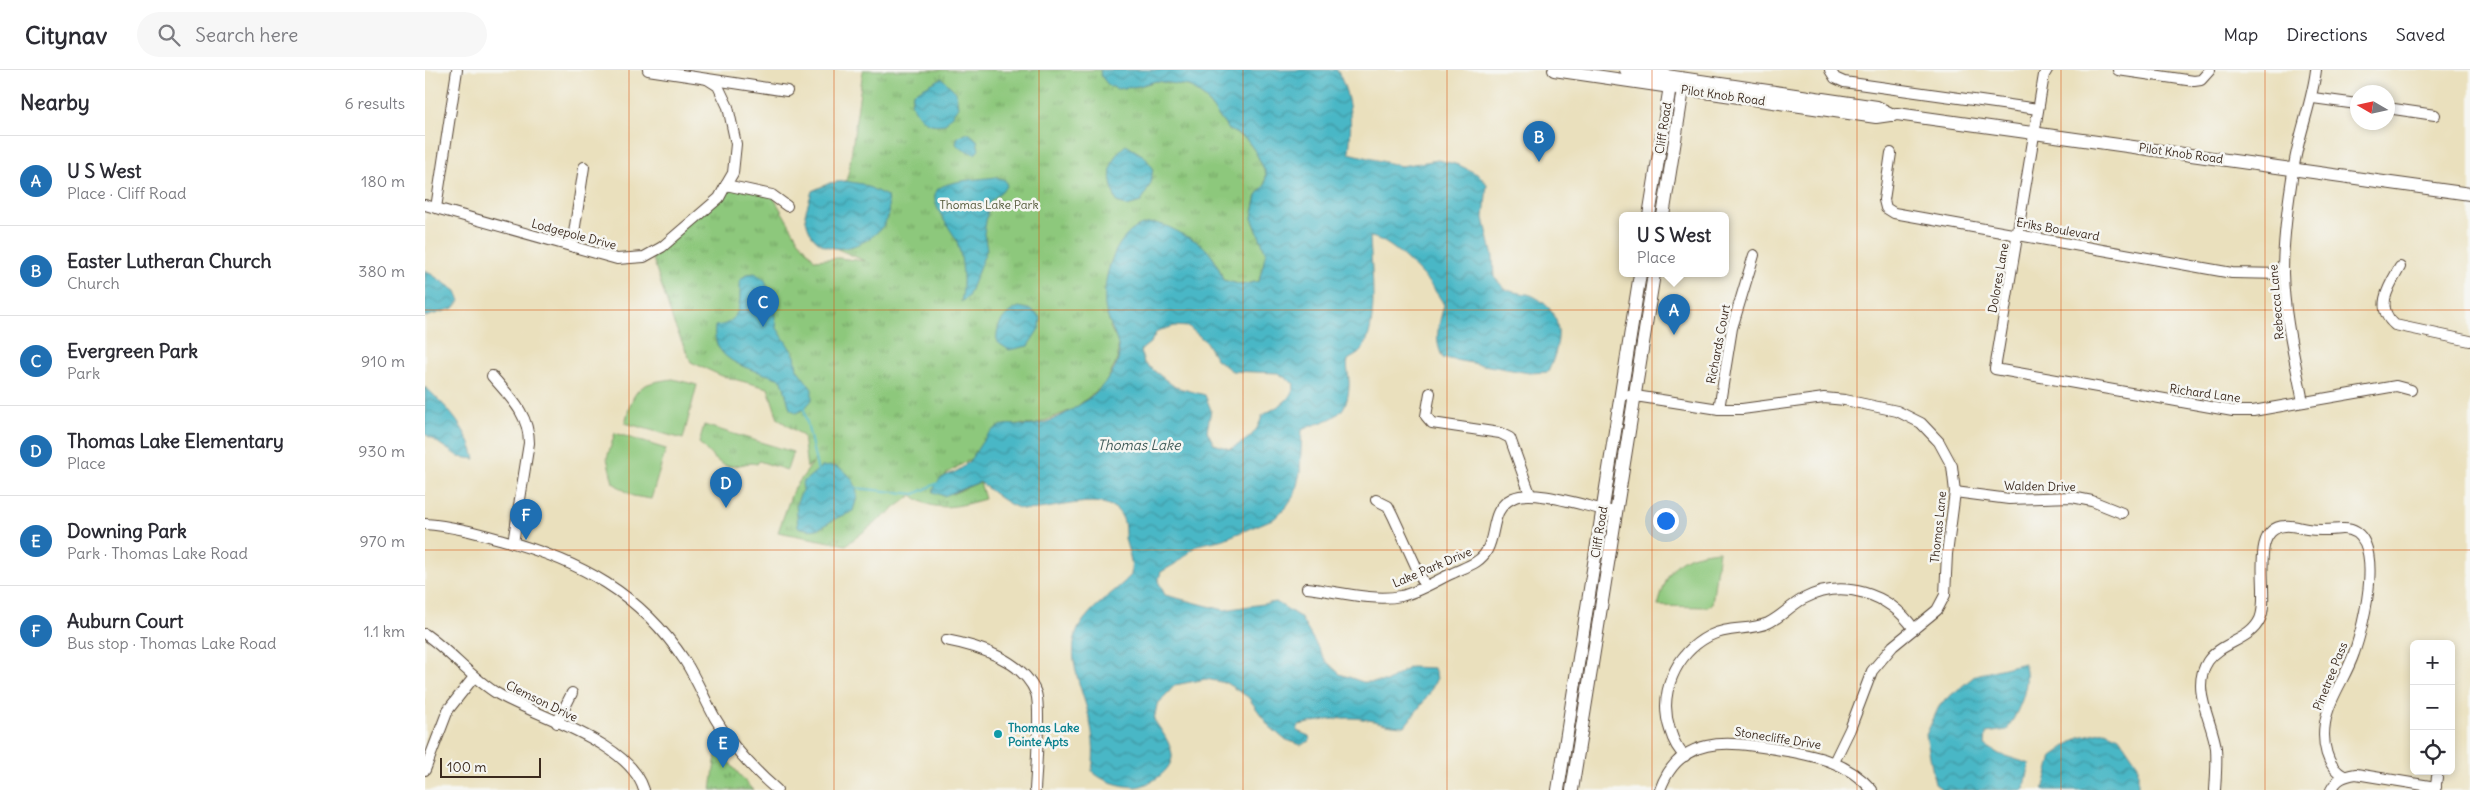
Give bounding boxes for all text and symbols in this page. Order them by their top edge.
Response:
search box [137,12,487,57]
text: Citynav [25,20,107,50]
icon: search [155,21,183,49]
text: Search here [195,23,298,47]
text: Map [2223,23,2258,46]
text: Directions [2286,23,2368,46]
text: Saved [2396,23,2445,46]
street label: Pilot Knob Road [1680,82,1766,108]
north arrow [2350,85,2395,130]
text: Nearby [20,89,90,116]
text: 6 results [344,93,405,113]
street label: Cliff Road [1652,101,1674,155]
pin: B [1523,121,1555,162]
street label: Pilot Knob Road [2138,140,2224,166]
text: U S West [67,159,141,183]
text: A [31,171,41,191]
text: 180 m [361,171,405,191]
text: Place · Cliff Road [67,183,186,203]
park label: Thomas Lake Park [939,197,1039,212]
popup [1619,212,1729,277]
street label: Eriks Boulevard [2015,214,2101,244]
street label: Lodgepole Drive [530,215,618,253]
text: U S West [1637,223,1711,247]
street label: Dolores Lane [1984,242,2012,314]
text: Place [1637,247,1676,267]
text: Easter Lutheran Church [67,249,272,273]
text: B [31,261,41,281]
text: 380 m [358,261,405,281]
street label: Rebecca Lane [2265,264,2287,340]
text: Church [67,273,120,293]
pin: C [747,286,779,327]
pin: A [1658,294,1690,335]
street label: Richards Court [1703,303,1733,385]
text: Evergreen Park [67,339,198,363]
text: C [31,351,41,371]
text: 910 m [361,351,405,371]
text: Park [67,363,100,383]
street label: Richard Lane [2169,381,2241,405]
text: Thomas Lake Elementary [67,429,284,453]
water label: Thomas Lake [1097,436,1182,454]
text: D [30,441,42,461]
text: 930 m [358,441,405,461]
text: Place [67,453,106,473]
pin: D [710,467,742,508]
street label: Walden Drive [2004,478,2076,494]
street label: Thomas Lane [1927,490,1949,564]
pin: F [510,499,542,540]
street label: Cliff Road [1588,505,1610,559]
your location [1653,508,1679,534]
text: Downing Park [67,519,187,543]
text: E [31,531,41,551]
text: 970 m [360,531,405,551]
text: Park · Thomas Lake Road [67,543,248,563]
street label: Lake Park Drive [1390,544,1474,590]
text: Auburn Court [67,609,183,633]
text: F [31,621,41,641]
text: 1.1 km [364,621,405,641]
text: Bus stop · Thomas Lake Road [67,633,276,653]
street label: Pinetree Pass [2309,640,2351,712]
map controls [2410,640,2455,775]
button: + [2410,640,2455,685]
street label: Clemson Drive [504,677,580,725]
button: − [2410,685,2455,730]
place label: Thomas Lake Pointe Apts [1008,720,1080,750]
street label: Stonecliffe Drive [1734,724,1822,752]
pin: E [707,727,739,768]
marker: Thomas Lake Pointe Apts [992,728,1004,740]
button: locate [2410,730,2455,775]
scale bar [440,755,541,778]
text: 100 m [447,758,487,776]

